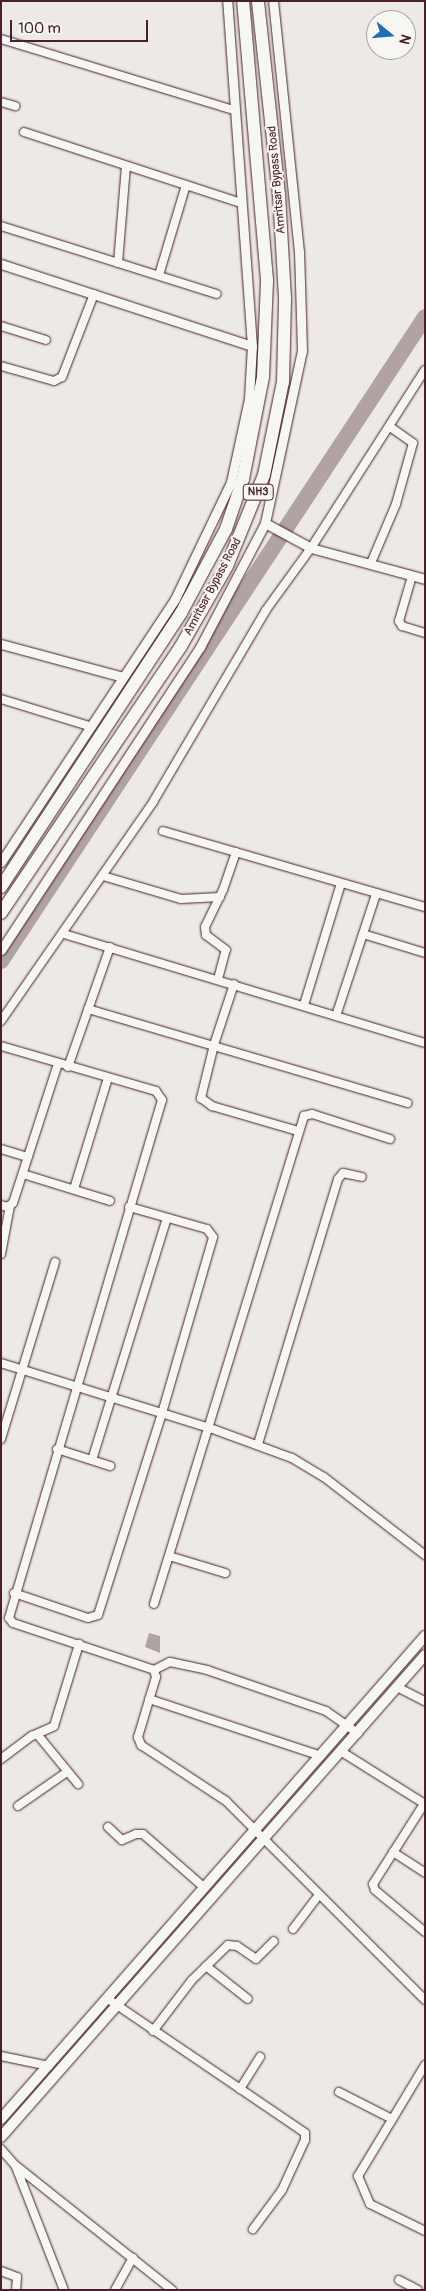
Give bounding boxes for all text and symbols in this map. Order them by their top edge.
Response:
scale bar [12,10,150,42]
north arrow [366,10,416,60]
text: 100 m [18,19,61,38]
text: N [395,32,414,46]
street label: Amritsar Bypass Road [265,125,289,235]
road number: NH3 [242,484,274,501]
street label: Amritsar Bypass Road [181,536,245,638]

